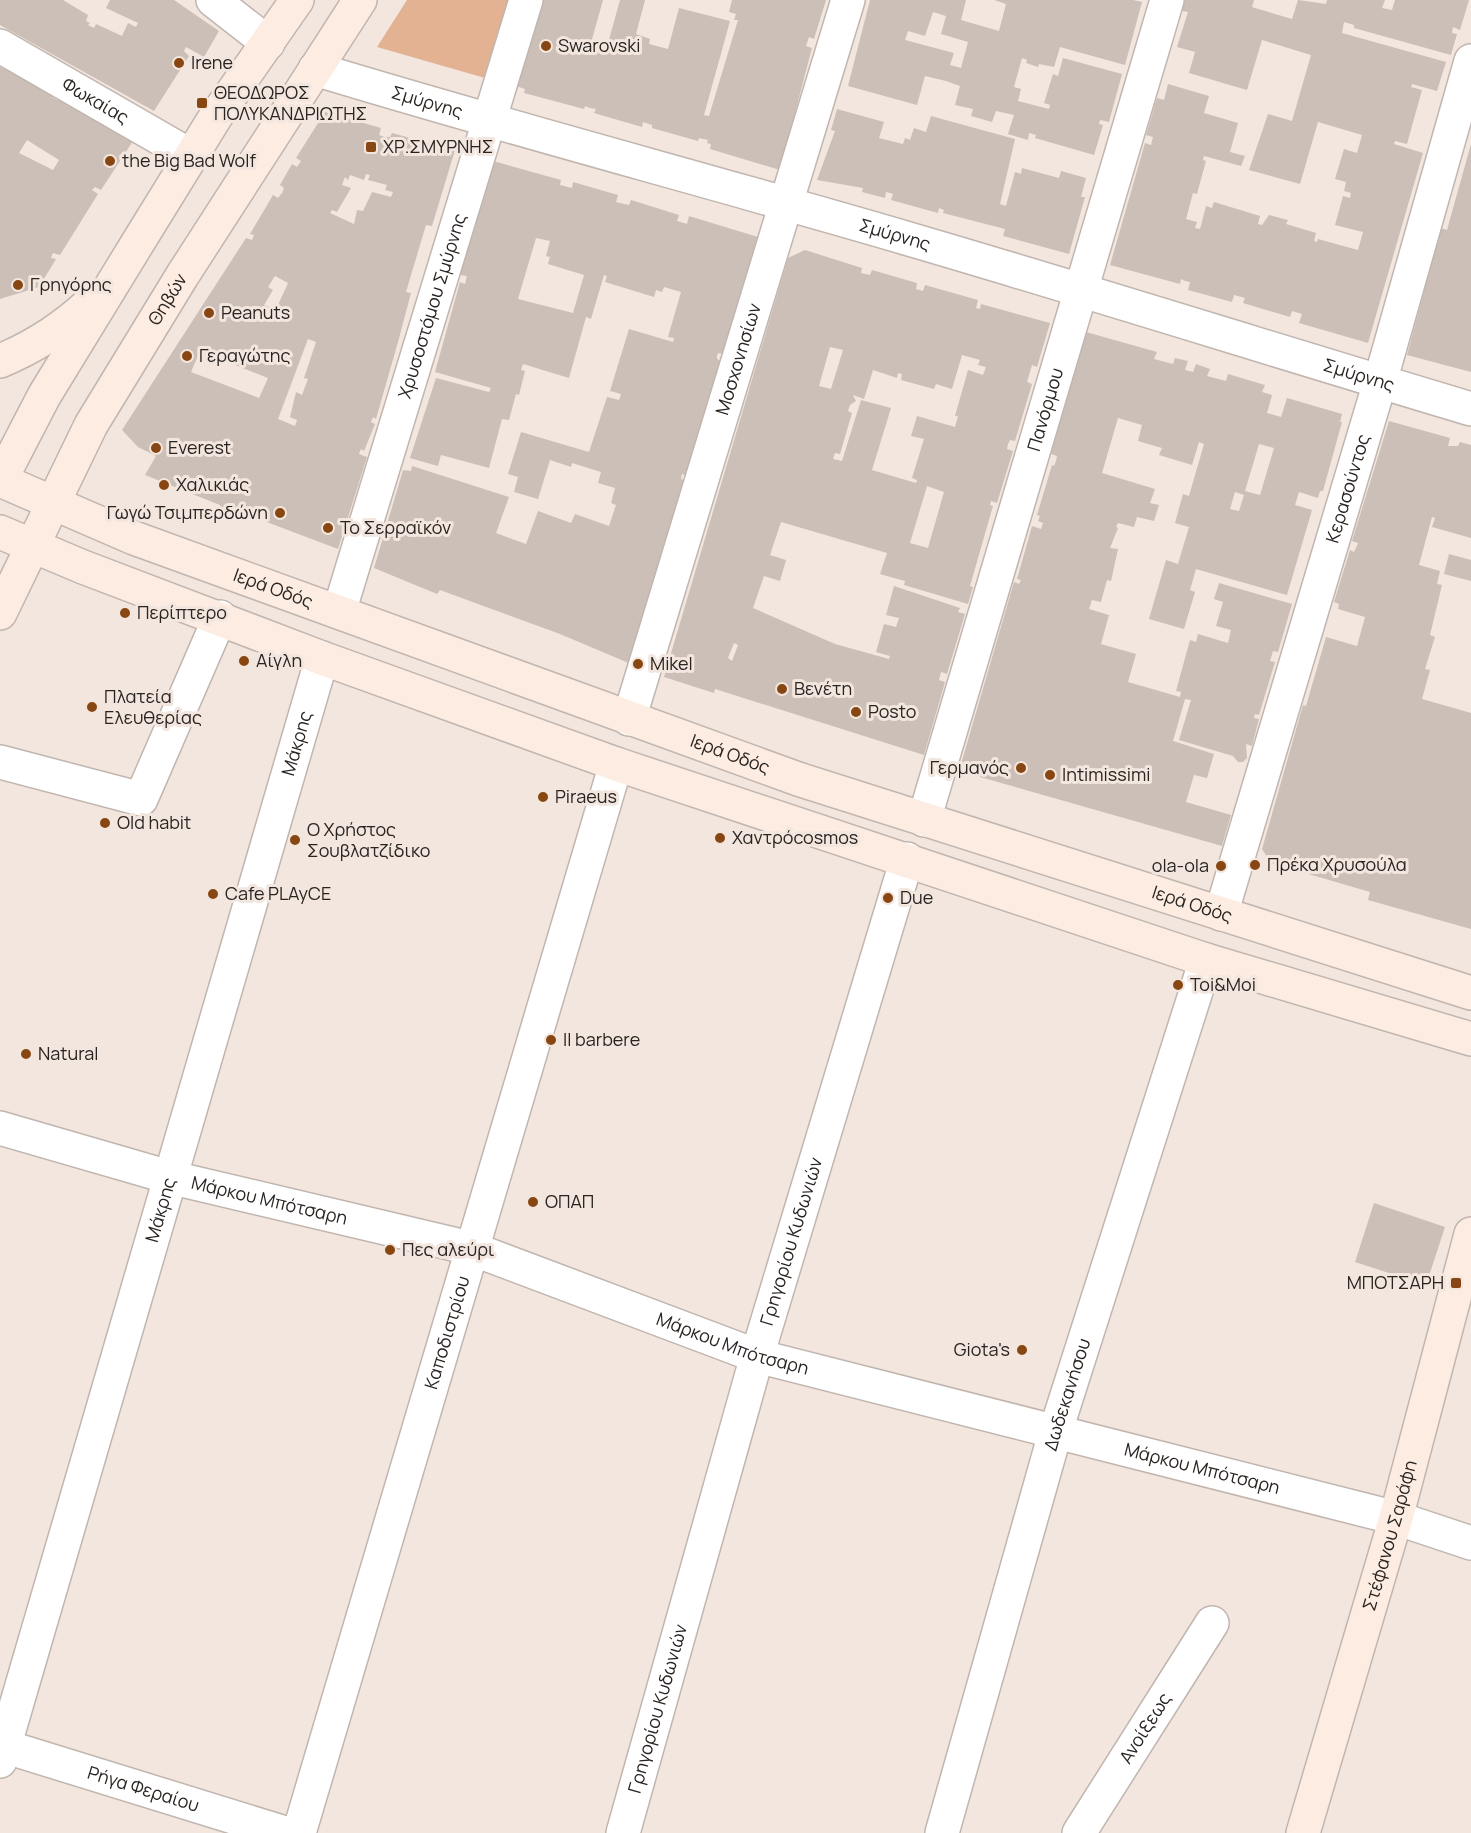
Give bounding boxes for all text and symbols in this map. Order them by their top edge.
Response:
place label: Swarovski [558,33,640,57]
marker: Swarovski [539,39,553,53]
place label: Irene [191,50,233,74]
marker: Irene [172,56,186,70]
street label: Φωκαίας [58,71,134,129]
place label: ΘΕΟΔΩΡΟΣ ΠΟΛΥΚΑΝΔΡΙΩΤΗΣ [214,80,367,125]
street label: Σμύρνης [389,80,466,123]
marker: ΘΕΟΔΩΡΟΣ ΠΟΛΥΚΑΝΔΡΙΩΤΗΣ [195,96,209,110]
place label: ΧΡ.ΣΜΥΡΝΗΣ [383,134,493,158]
marker: ΧΡ.ΣΜΥΡΝΗΣ [364,140,378,154]
place label: the Big Bad Wolf [122,148,256,172]
marker: the Big Bad Wolf [103,154,117,168]
street label: Χρυσοστόμου Σμύρνης [392,210,471,401]
street label: Σμύρνης [857,212,934,256]
street label: Θηβών [142,268,192,329]
place label: Γρηγόρης [30,272,112,296]
marker: Γρηγόρης [11,278,25,292]
place label: Peanuts [221,300,290,324]
street label: Μοσχονησίων [709,300,766,418]
marker: Peanuts [202,306,216,320]
place label: Γεραγώτης [199,343,290,367]
marker: Γεραγώτης [180,349,194,363]
street label: Σμύρνης [1321,352,1398,396]
street label: Πανόρμου [1021,365,1068,454]
street label: Κερασούντος [1320,431,1375,546]
place label: Everest [168,435,231,459]
marker: Everest [149,441,163,455]
place label: Χαλικιάς [176,472,249,496]
marker: Χαλικιάς [157,478,171,492]
place label: Γωγώ Τσιμπερδώνη [107,500,268,524]
marker: Γωγώ Τσιμπερδώνη [273,506,287,520]
place label: Το Σερραϊκόν [340,515,451,539]
marker: Το Σερραϊκόν [321,521,335,535]
street label: Ιερά Οδός [230,562,317,613]
place label: Περίπτερο [137,600,227,624]
marker: Περίπτερο [118,606,132,620]
place label: Αίγλη [256,648,302,672]
place label: Mikel [650,651,693,675]
marker: Αίγλη [237,654,251,668]
marker: Mikel [631,657,645,671]
place label: Βενέτη [794,676,852,700]
marker: Βενέτη [775,682,789,696]
place label: Πλατεία Ελευθερίας [104,684,202,729]
place label: Posto [868,699,916,723]
marker: Πλατεία Ελευθερίας [85,700,99,714]
marker: Posto [849,705,863,719]
street label: Μάκρης [275,708,317,778]
street label: Ιερά Οδός [687,728,773,779]
place label: Γερμανός [930,755,1009,779]
marker: Γερμανός [1014,761,1028,775]
place label: Intimissimi [1062,762,1150,786]
marker: Intimissimi [1043,768,1057,782]
place label: Piraeus [555,784,617,808]
marker: Piraeus [536,790,550,804]
place label: Old habit [117,810,191,834]
marker: Old habit [98,816,112,830]
place label: Ο Χρήστος Σουβλατζίδικο [307,817,430,862]
place label: Χαντρόcosmos [732,825,858,849]
marker: Χαντρόcosmos [713,831,727,845]
marker: Ο Χρήστος Σουβλατζίδικο [288,833,302,847]
place label: Πρέκα Χρυσούλα [1267,852,1407,876]
place label: ola-ola [1152,853,1209,877]
marker: Πρέκα Χρυσούλα [1248,858,1262,872]
marker: ola-ola [1214,859,1228,873]
street label: Ιερά Οδός [1149,879,1236,927]
place label: Cafe PLAyCE [225,881,331,905]
place label: Due [900,885,933,909]
marker: Cafe PLAyCE [206,887,220,901]
marker: Due [881,891,895,905]
place label: Toi&Moi [1190,972,1256,996]
marker: Toi&Moi [1171,978,1185,992]
place label: Il barbere [563,1027,640,1051]
marker: Il barbere [544,1033,558,1047]
place label: Natural [38,1041,99,1065]
marker: Natural [19,1047,33,1061]
street label: Γρηγορίου Κυδωνιών [754,1154,827,1328]
street label: Μάρκου Μπότσαρη [189,1170,350,1230]
street label: Μάκρης [139,1174,181,1245]
place label: ΟΠΑΠ [545,1189,594,1213]
marker: ΟΠΑΠ [526,1195,540,1209]
place label: Πες αλεύρι [402,1237,494,1261]
marker: Πες αλεύρι [383,1243,397,1257]
place label: ΜΠΟΤΣΑΡΗ [1347,1270,1444,1294]
street label: Καποδιστρίου [418,1273,475,1392]
marker: ΜΠΟΤΣΑΡΗ [1449,1276,1463,1290]
street label: Μάρκου Μπότσαρη [653,1306,812,1380]
street label: Δωδεκανήσου [1038,1335,1096,1453]
place label: Giota's [954,1337,1010,1361]
marker: Giota's [1015,1343,1029,1357]
street label: Μάρκου Μπότσαρη [1122,1437,1283,1499]
street label: Στέφανου Σαράφη [1356,1457,1422,1614]
street label: Γρηγορίου Κυδωνιών [622,1621,692,1796]
street label: Ανοίξεως [1113,1688,1176,1768]
street label: Ρήγα Φεραίου [85,1760,202,1817]

